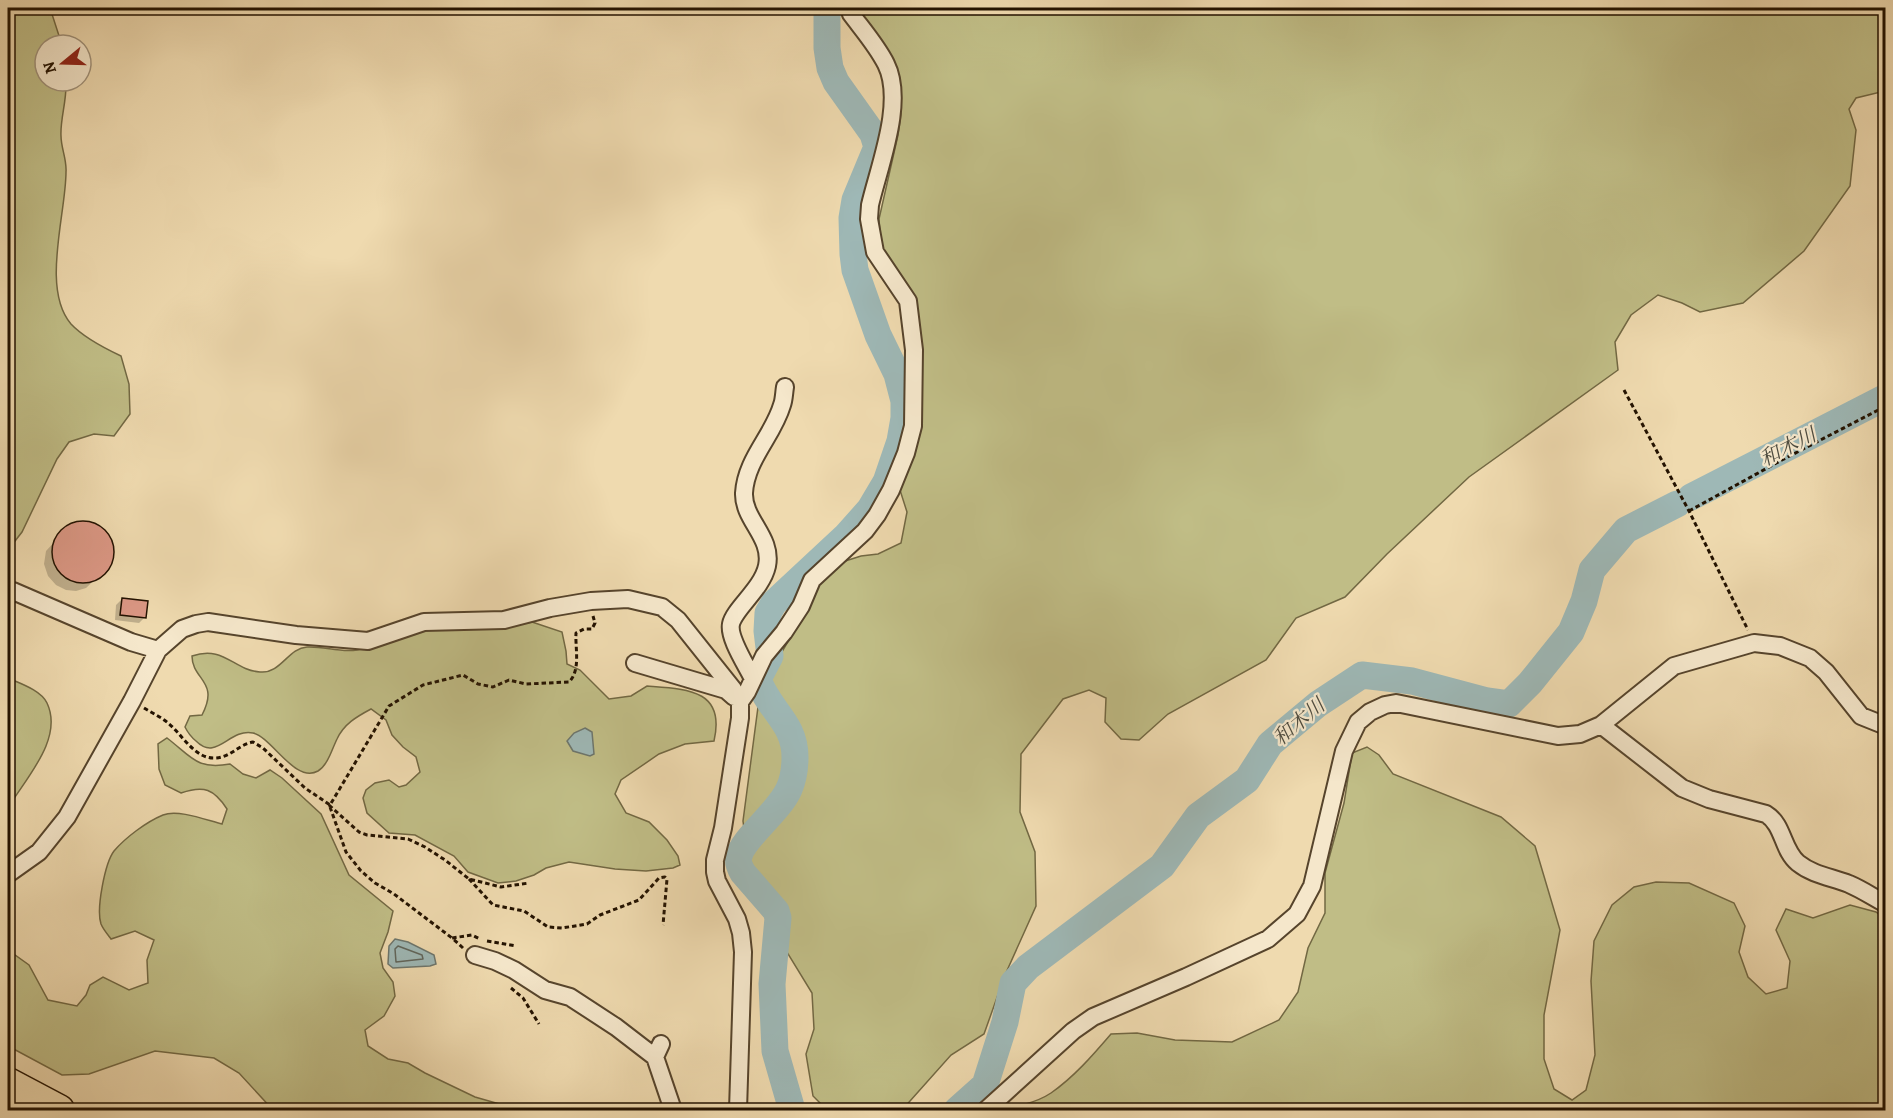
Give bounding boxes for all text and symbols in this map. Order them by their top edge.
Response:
north arrow [33,33,93,93]
text: N [37,58,62,77]
water label: 和木川 [1755,420,1823,473]
water label: 和木川 [1267,691,1332,752]

